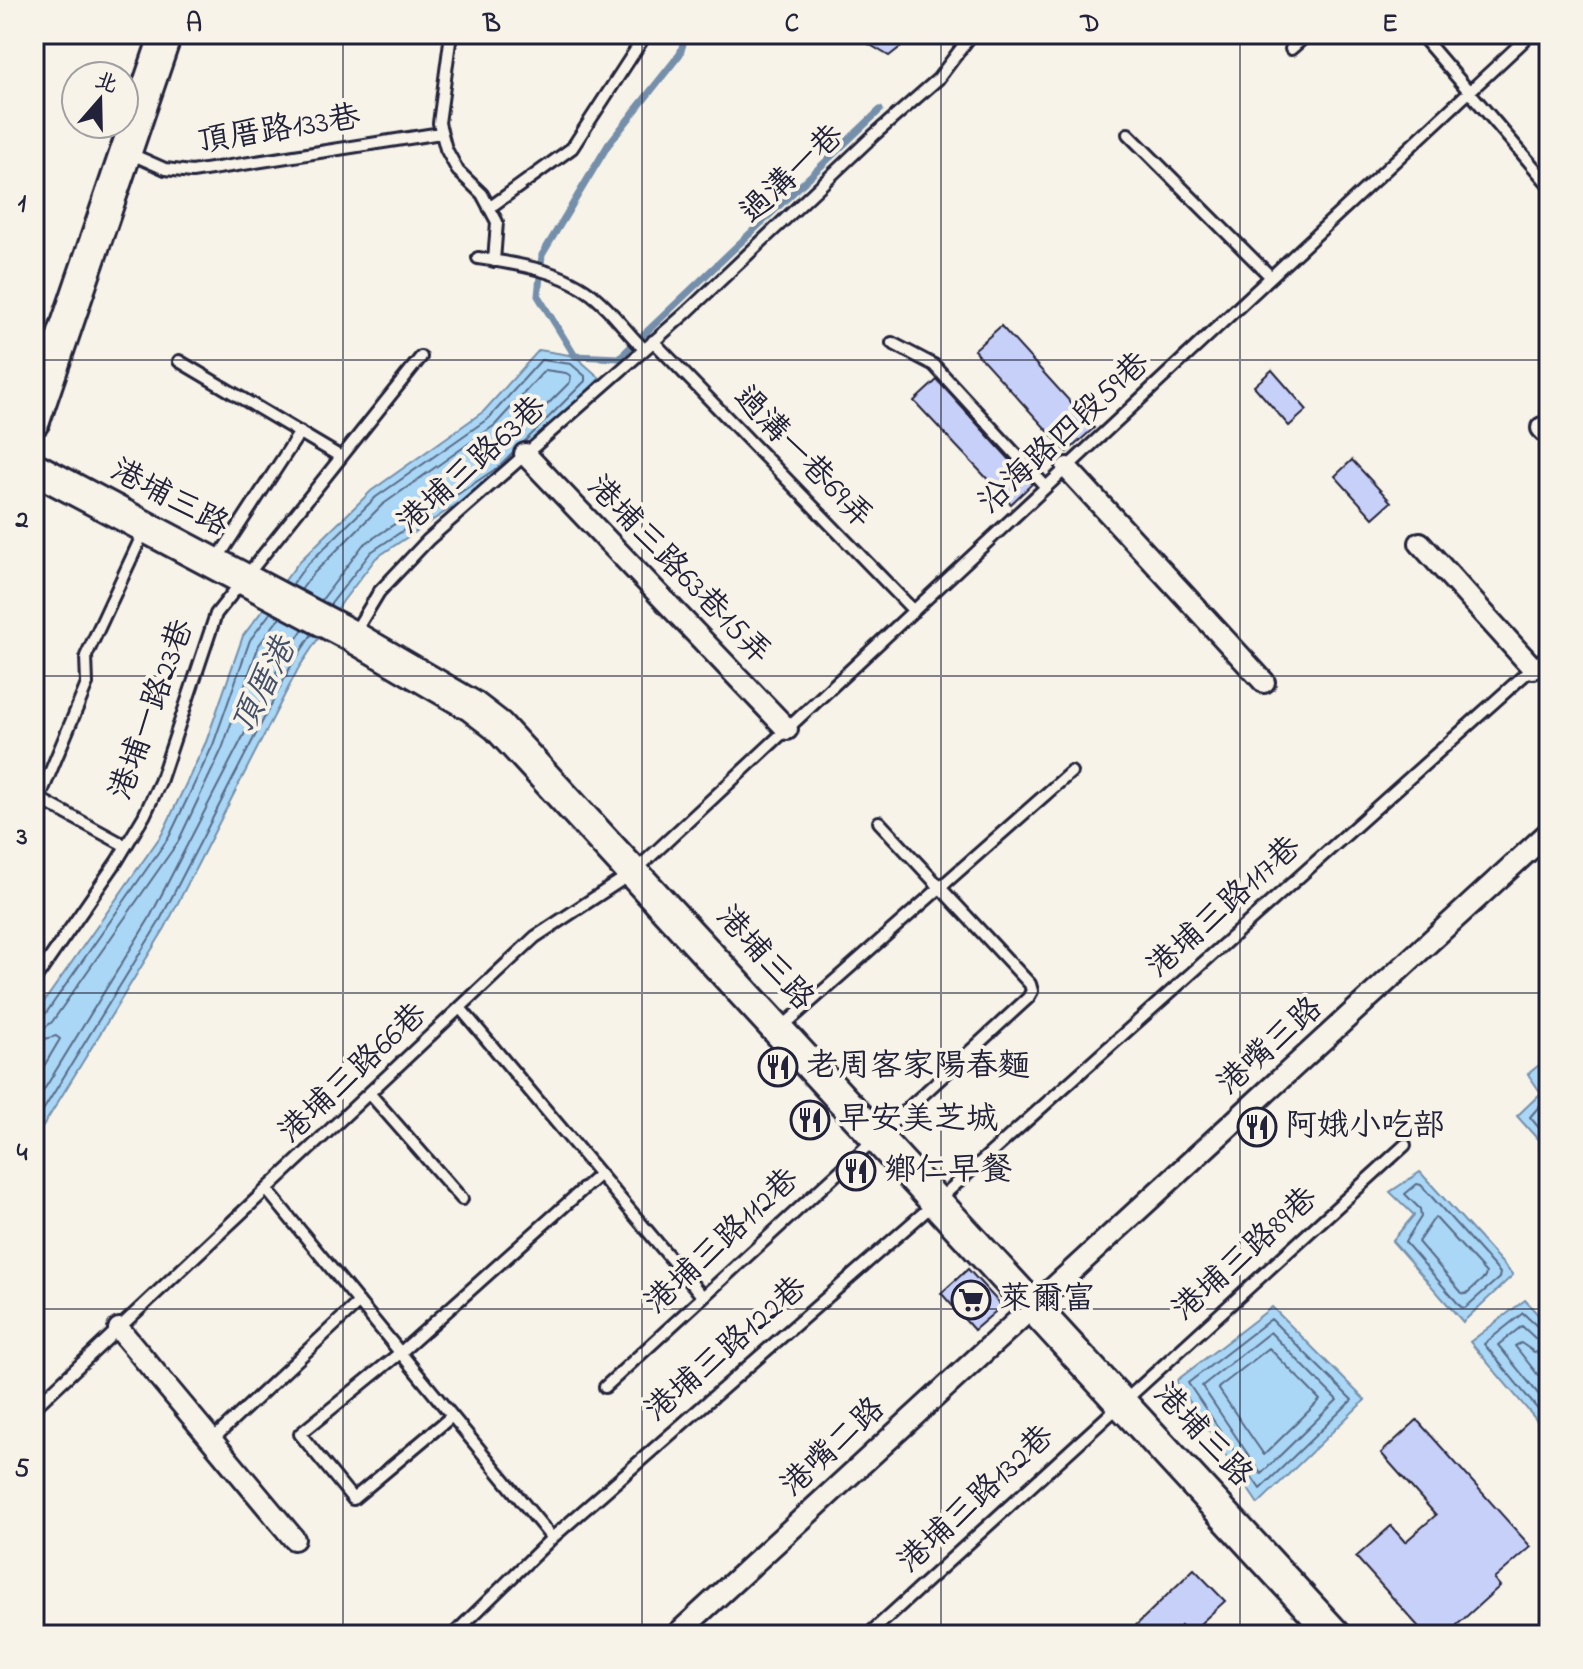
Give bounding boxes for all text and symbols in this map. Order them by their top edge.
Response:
text: A [186,6,202,44]
text: B [482,6,501,44]
text: C [785,6,799,44]
text: D [1079,6,1100,44]
text: E [1382,6,1398,44]
north arrow [60,60,140,140]
text: 北 [90,65,122,103]
street label: 頂厝路133巷 [194,95,364,167]
street label: 過溝一巷 [730,114,856,236]
text: 1 [18,186,27,224]
street label: 沿海路四段59巷 [969,342,1161,526]
street label: 過溝一巷69弄 [721,376,883,540]
street label: 港埔三路63巷 [388,386,558,546]
street label: 港埔三路 [101,448,237,550]
street label: 港埔三路63巷15弄 [575,466,781,676]
text: 2 [15,502,29,540]
street label: 港埔一路23巷 [99,613,207,807]
water label: 頂厝港 [220,628,312,744]
text: 3 [16,819,28,857]
street label: 港埔三路117巷 [1137,826,1313,990]
street label: 港埔三路 [704,896,824,1022]
street label: 港嘴三路 [1208,987,1334,1107]
street label: 港埔三路66巷 [269,993,439,1155]
place label: 老周客家陽春麵 [806,1044,1030,1091]
restaurant icon: 老周客家陽春麵 [757,1046,799,1088]
place label: 早安美芝城 [838,1097,998,1144]
restaurant icon: 早安美芝城 [789,1099,831,1141]
place label: 阿娥小吃部 [1285,1104,1445,1151]
restaurant icon: 阿娥小吃部 [1236,1106,1278,1148]
text: 4 [17,1135,28,1173]
place label: 鄉仁早餐 [884,1148,1012,1195]
restaurant icon: 鄉仁早餐 [835,1150,877,1192]
street label: 港埔三路112巷 [635,1158,811,1326]
street label: 港埔三路89巷 [1163,1177,1329,1333]
street label: 港埔三路122巷 [635,1266,819,1434]
place label: 萊爾富 [999,1277,1095,1324]
supermarket icon: 萊爾富 [950,1279,992,1321]
street label: 港埔三路 [1141,1373,1263,1499]
street label: 港嘴二路 [771,1387,897,1509]
street label: 港埔三路132巷 [888,1415,1066,1585]
text: 5 [15,1451,30,1489]

